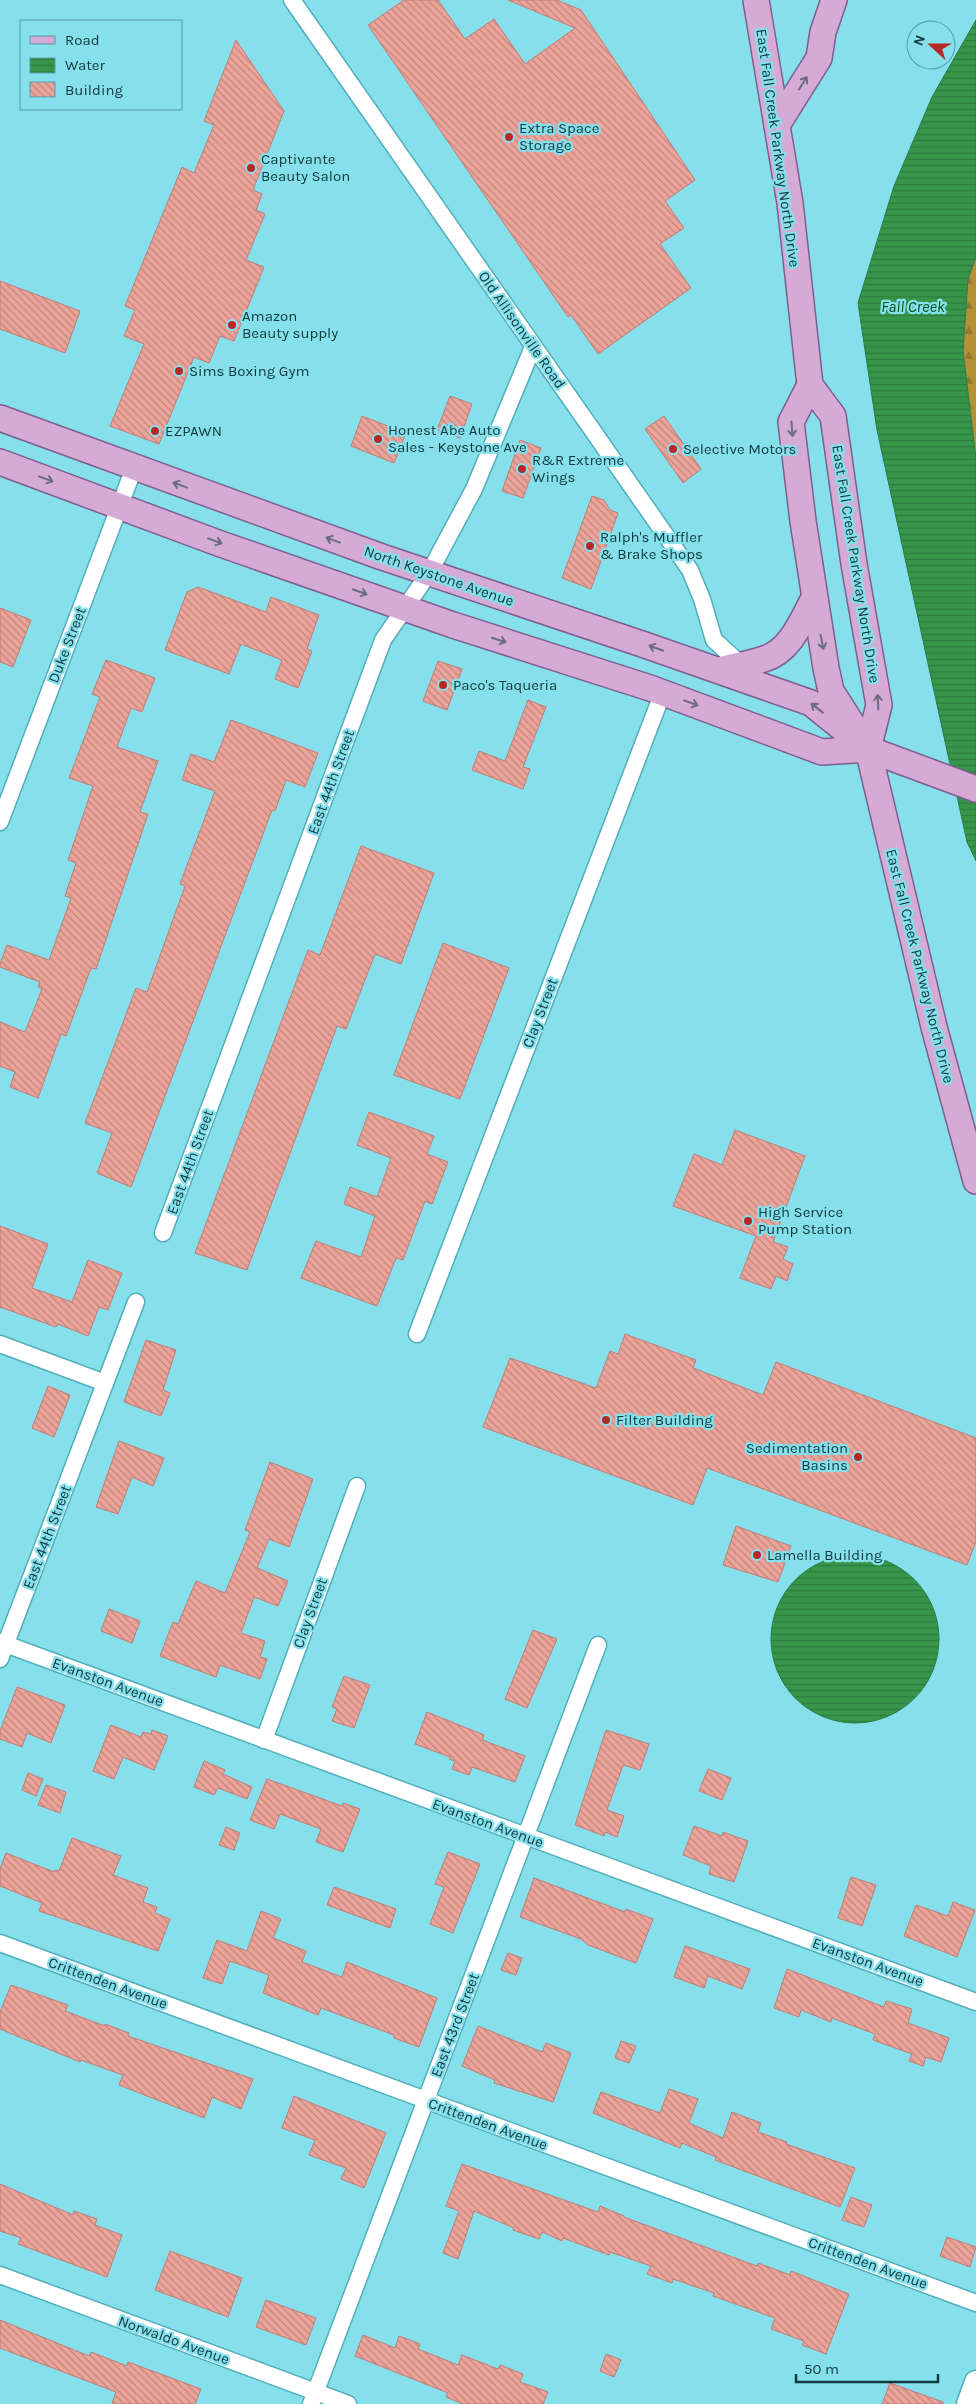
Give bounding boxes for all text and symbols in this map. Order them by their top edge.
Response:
legend [20,20,182,110]
north arrow [906,20,956,70]
street label: East Fall Creek Parkway North Drive [752,28,804,268]
text: Road [65,31,100,49]
text: N [910,33,929,48]
text: Water [65,56,106,74]
one-way arrow [798,77,808,91]
text: Building [65,81,123,99]
place label: Extra Space Storage [519,119,600,154]
marker: Extra Space Storage [503,131,515,143]
place label: Captivante Beauty Salon [261,150,350,185]
marker: Captivante Beauty Salon [245,162,257,174]
street label: Old Allisonville Road [475,268,569,392]
water label: Fall Creek [881,297,946,316]
place label: Amazon Beauty supply [242,307,338,342]
marker: Amazon Beauty supply [226,319,238,331]
place label: Sims Boxing Gym [189,362,309,380]
marker: Sims Boxing Gym [173,365,185,377]
place label: Honest Abe Auto Sales - Keystone Ave [388,421,527,456]
one-way arrow [787,421,797,437]
place label: EZPAWN [165,422,222,440]
marker: EZPAWN [149,425,161,437]
marker: Honest Abe Auto Sales - Keystone Ave [372,433,384,445]
place label: Selective Motors [683,440,796,458]
marker: Selective Motors [667,443,679,455]
street label: East Fall Creek Parkway North Drive [828,444,884,684]
place label: R&R Extreme Wings [532,451,624,486]
marker: R&R Extreme Wings [516,463,528,475]
one-way arrow [38,475,53,484]
one-way arrow [173,480,189,489]
place label: Ralph's Muffler & Brake Shops [600,528,703,563]
one-way arrow [326,535,342,544]
one-way arrow [206,537,222,546]
marker: Ralph's Muffler & Brake Shops [584,540,596,552]
street label: North Keystone Avenue [362,542,516,610]
one-way arrow [352,588,368,598]
street label: Duke Street [44,604,90,686]
one-way arrow [817,633,827,649]
one-way arrow [491,636,507,645]
one-way arrow [648,643,664,653]
place label: Paco's Taqueria [453,676,557,694]
marker: Paco's Taqueria [437,679,449,691]
one-way arrow [873,694,882,710]
one-way arrow [683,699,699,708]
one-way arrow [811,702,824,713]
street label: East 44th Street [304,727,358,837]
street label: East Fall Creek Parkway North Drive [882,847,958,1085]
street label: Clay Street [518,975,562,1050]
street label: East 44th Street [163,1107,217,1217]
place label: High Service Pump Station [758,1203,852,1238]
marker: High Service Pump Station [742,1215,754,1227]
place label: Filter Building [616,1411,713,1429]
marker: Filter Building [600,1414,612,1426]
place label: Sedimentation Basins [746,1439,848,1474]
marker: Sedimentation Basins [852,1451,864,1463]
street label: East 44th Street [19,1482,75,1592]
place label: Lamella Building [767,1546,883,1564]
marker: Lamella Building [751,1549,763,1561]
street label: Clay Street [289,1575,331,1651]
street label: Evanston Avenue [50,1654,166,1710]
street label: Evanston Avenue [430,1795,546,1851]
street label: Evanston Avenue [810,1934,926,1990]
street label: Crittenden Avenue [46,1953,170,2013]
street label: East 43rd Street [427,1970,483,2080]
street label: Crittenden Avenue [426,2094,550,2154]
street label: Crittenden Avenue [806,2233,930,2293]
street label: Norwaldo Avenue [116,2311,232,2369]
scale bar [796,2352,938,2384]
text: 50 m [804,2360,839,2378]

